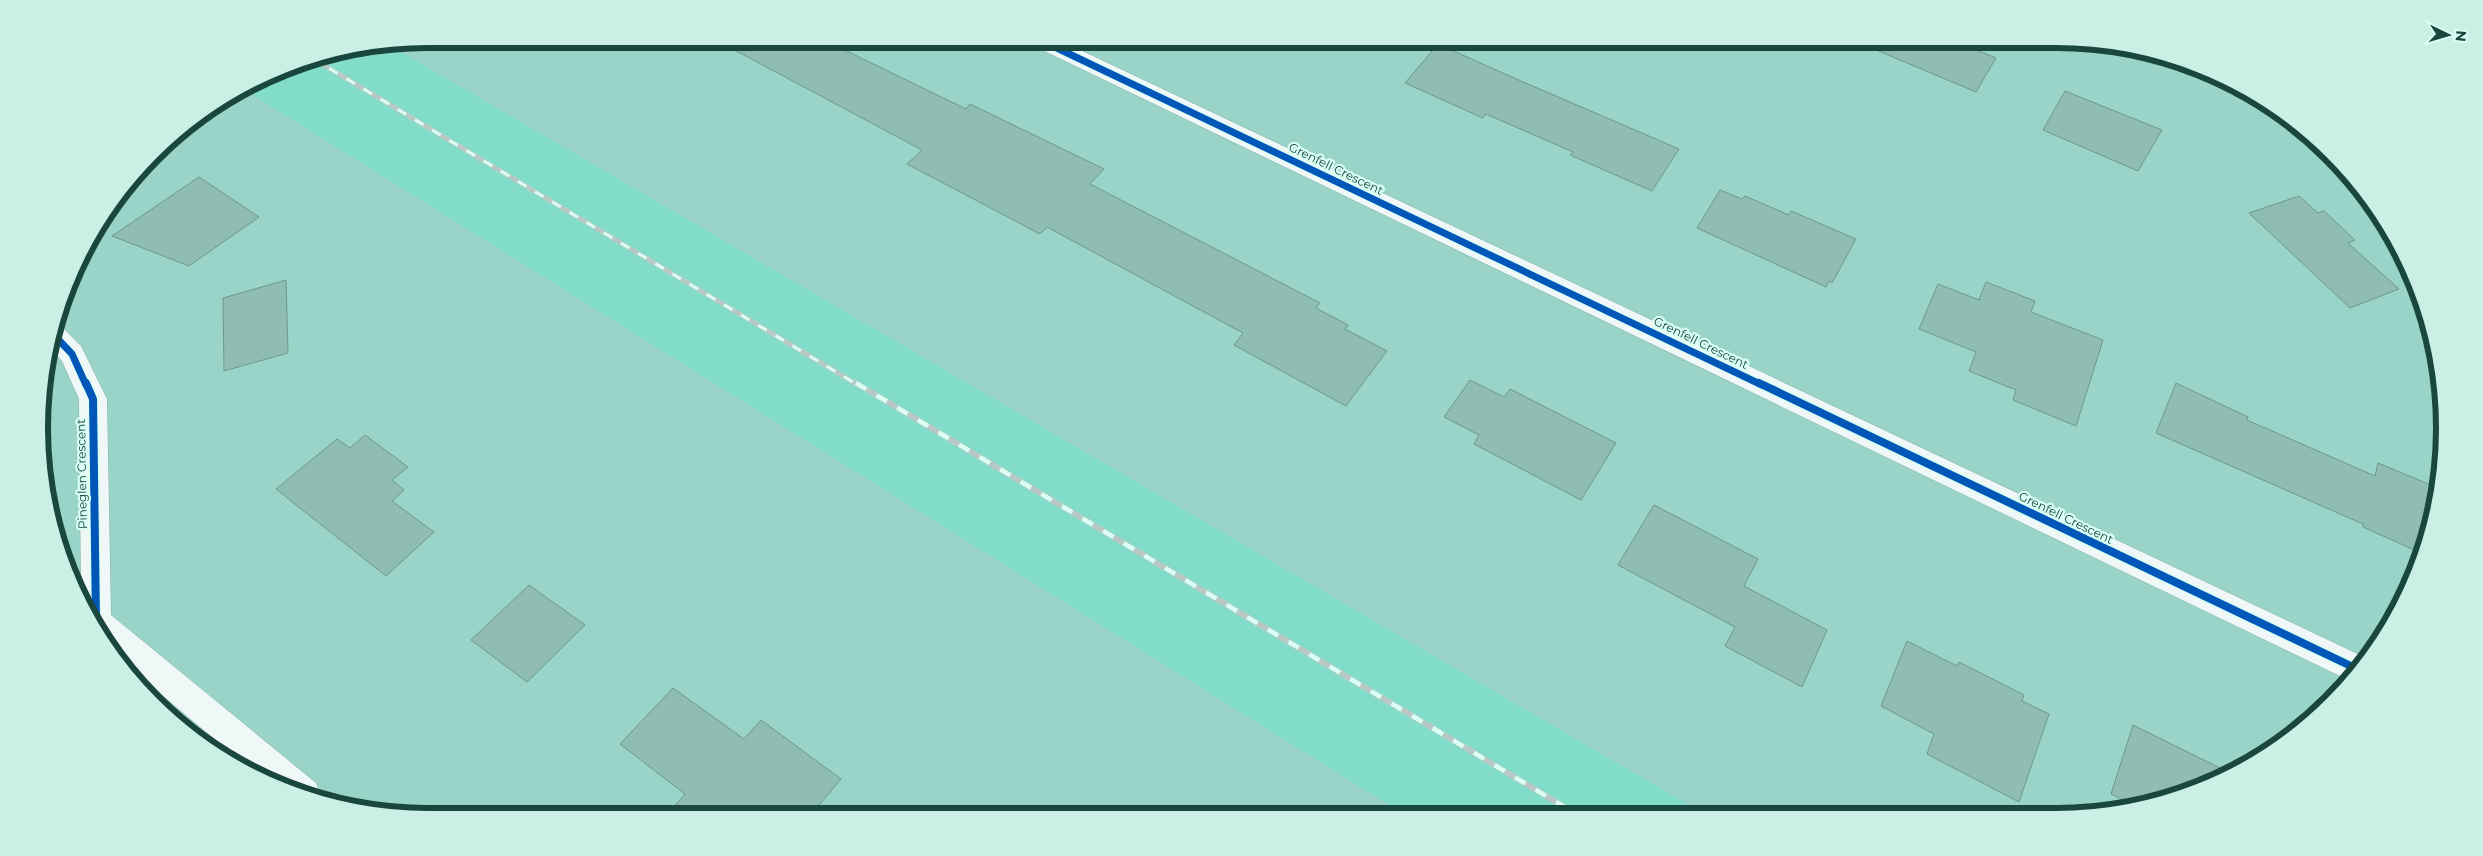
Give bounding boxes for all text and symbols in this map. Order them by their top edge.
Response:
north arrow [2423,10,2473,60]
text: N [2451,30,2470,43]
street label: Grenfell Crescent [1287,139,1386,198]
street label: Grenfell Crescent [1652,313,1751,372]
street label: Pineglen Crescent [73,419,90,529]
street label: Grenfell Crescent [2017,488,2116,547]

